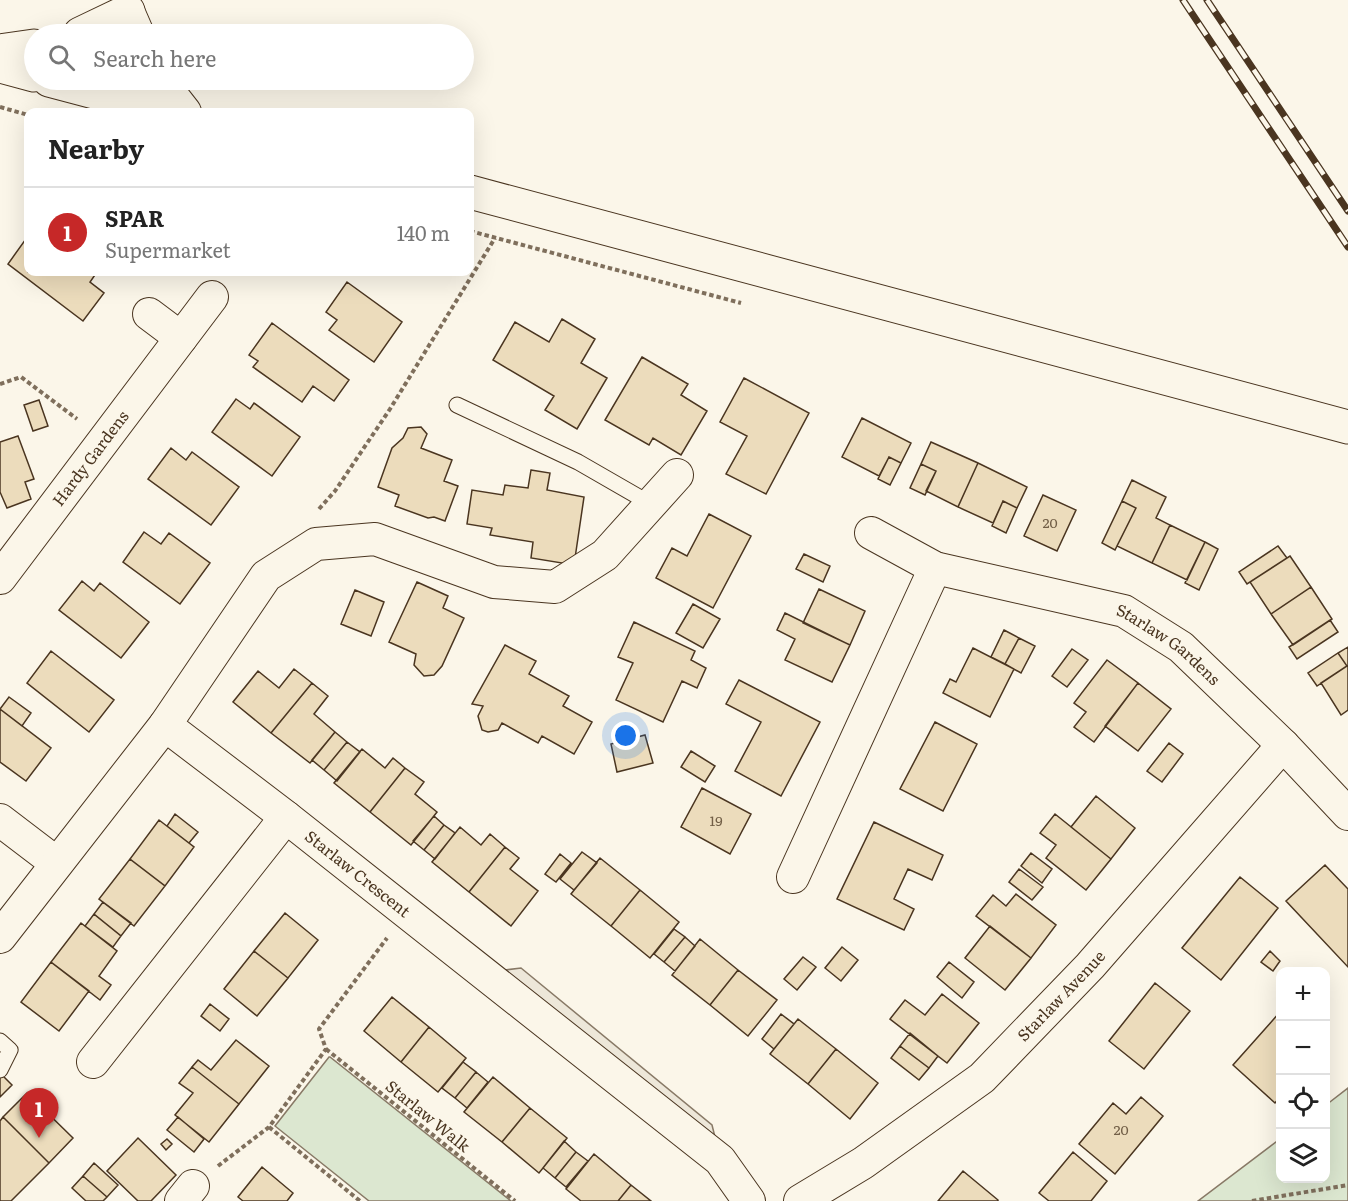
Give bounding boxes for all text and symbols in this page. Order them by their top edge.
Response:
search box [24,24,474,90]
icon: search [45,41,78,74]
text: Search here [93,41,216,74]
text: Nearby [48,128,144,167]
text: SPAR [105,201,164,234]
text: 1 [63,217,72,247]
text: 140 m [397,217,450,247]
text: Supermarket [105,234,231,264]
street label: Hardy Gardens [46,405,134,511]
house number: 20 [1042,512,1058,532]
street label: Starlaw Gardens [1114,597,1226,690]
your location [611,721,640,750]
house number: 19 [709,810,723,830]
street label: Starlaw Crescent [300,824,417,922]
street label: Starlaw Avenue [1011,944,1110,1046]
map controls [1276,967,1330,1183]
button: + [1276,967,1330,1021]
button: − [1276,1021,1330,1075]
street label: Starlaw Walk [381,1074,476,1157]
button: locate [1276,1075,1330,1129]
pin: 1 [20,1088,58,1138]
house number: 20 [1113,1119,1129,1139]
button: layers [1276,1129,1330,1183]

